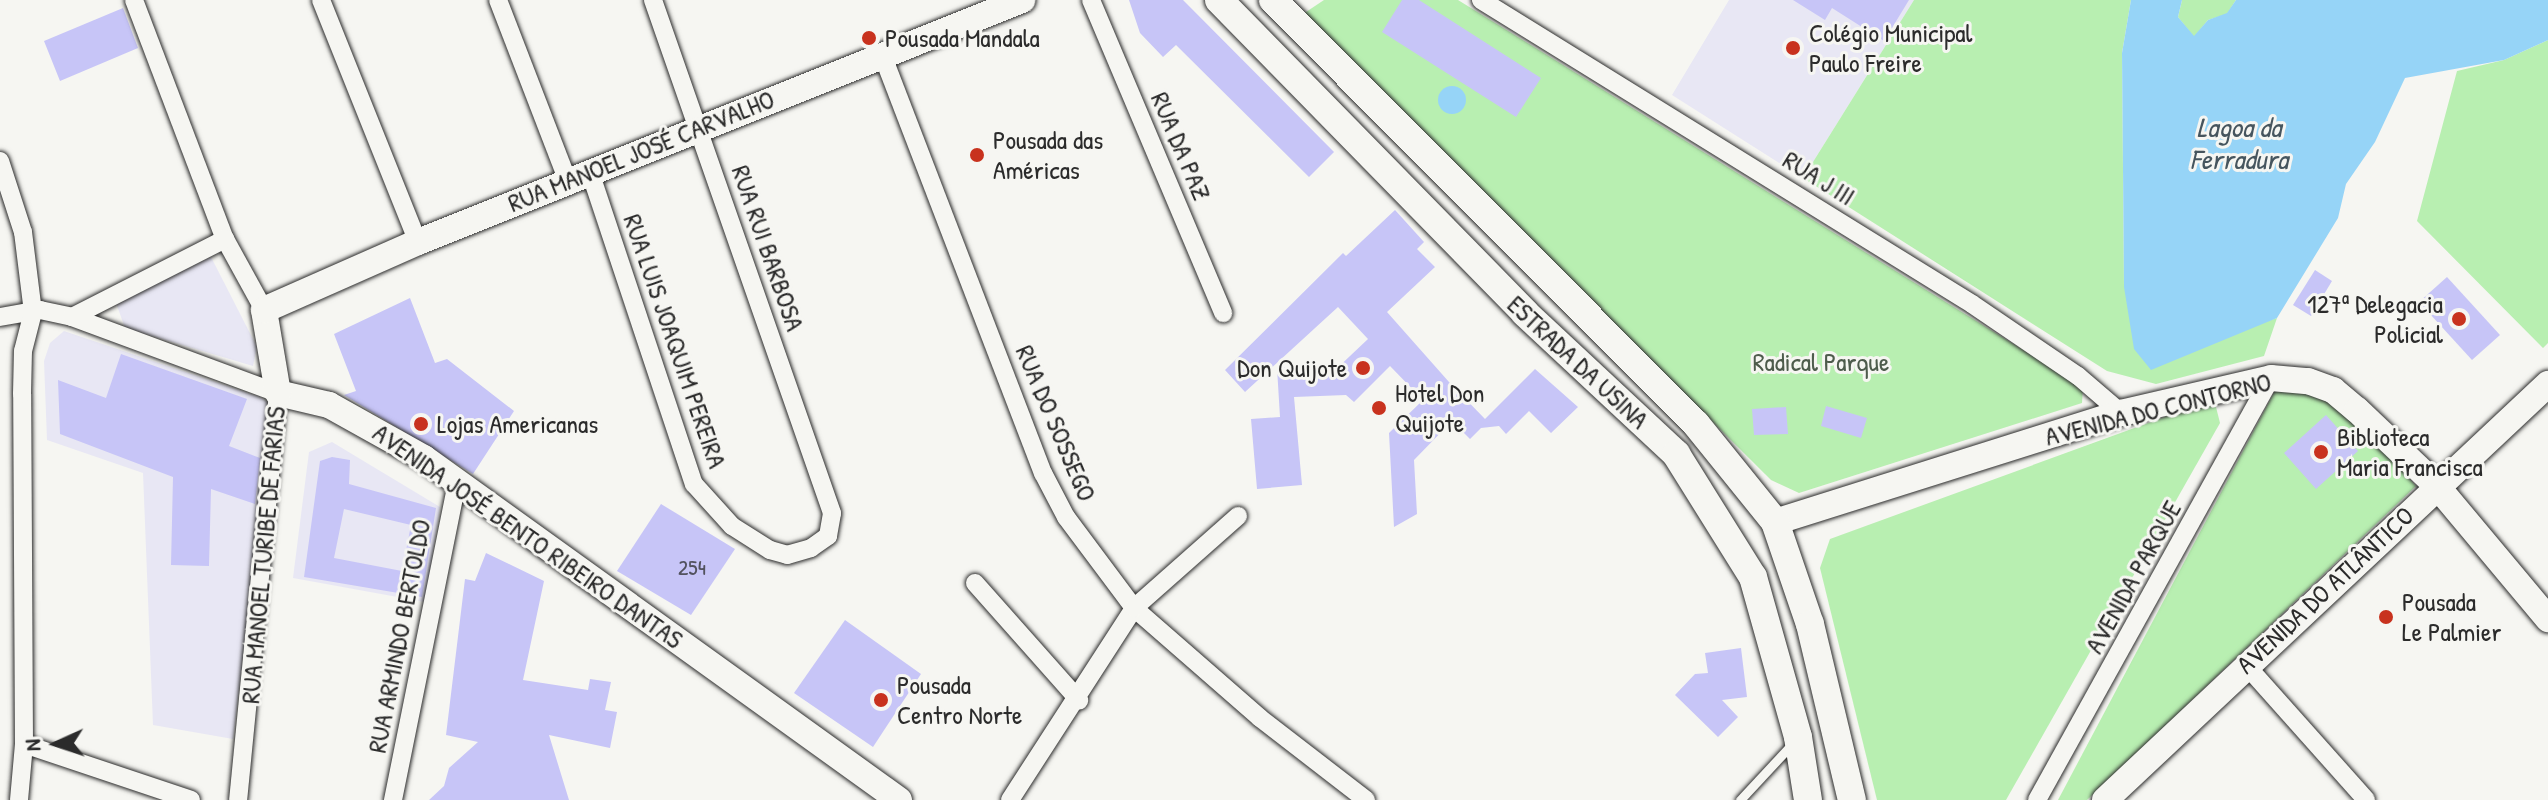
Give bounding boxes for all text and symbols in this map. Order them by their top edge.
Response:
place label: Colégio Municipal Paulo Freire [1809,17,1972,78]
place label: Pousada Mandala [885,22,1040,54]
marker: Pousada Mandala [860,29,878,47]
marker: Colégio Municipal Paulo Freire [1784,39,1802,57]
street label: RUA MANOEL JOSÉ CARVALHO [503,83,779,219]
street label: RUA DA PAZ [1144,87,1218,205]
water label: Lagoa da Ferradura [2190,110,2288,176]
place label: Pousada das Américas [993,124,1103,186]
street label: RUA J III [1777,144,1861,212]
marker: Pousada das Américas [968,146,986,164]
street label: RUA RUI BARBOSA [725,161,811,335]
street label: RUA LUIS JOAQUIM PEREIRA [617,210,733,472]
place label: 127ª Delegacia Policial [2307,288,2443,350]
street label: ESTRADA DA USINA [1501,289,1655,435]
marker: 127ª Delegacia Policial [2450,310,2468,328]
street label: RUA DO SOSSEGO [1009,340,1103,506]
park label: Radical Parque [1753,346,1889,378]
place label: Don Quijote [1237,352,1347,384]
marker: Don Quijote [1354,359,1372,377]
street label: AVENIDA DO CONTORNO [2042,366,2274,452]
place label: Hotel Don Quijote [1395,377,1484,438]
marker: Hotel Don Quijote [1370,399,1388,417]
street label: RUA MANOEL TURIBE DE FARIAS [234,405,292,705]
place label: Lojas Americanas [437,408,598,440]
marker: Lojas Americanas [412,415,430,433]
street label: AVENIDA JOSÉ BENTO RIBEIRO DANTAS [367,417,689,655]
place label: Biblioteca Maria Francisca [2337,421,2483,482]
marker: Biblioteca Maria Francisca [2312,443,2330,461]
street label: AVENIDA PARQUE [2078,495,2188,659]
street label: AVENIDA DO ATLÂNTICO [2230,500,2420,680]
street label: RUA ARMINDO BERTOLDO [361,517,437,755]
house number: 254 [678,555,706,581]
place label: Pousada Le Palmier [2402,586,2501,648]
marker: Pousada Le Palmier [2377,608,2395,626]
place label: Pousada Centro Norte [897,669,1022,730]
marker: Pousada Centro Norte [872,691,890,709]
north arrow [16,704,96,784]
text: N [17,739,47,752]

